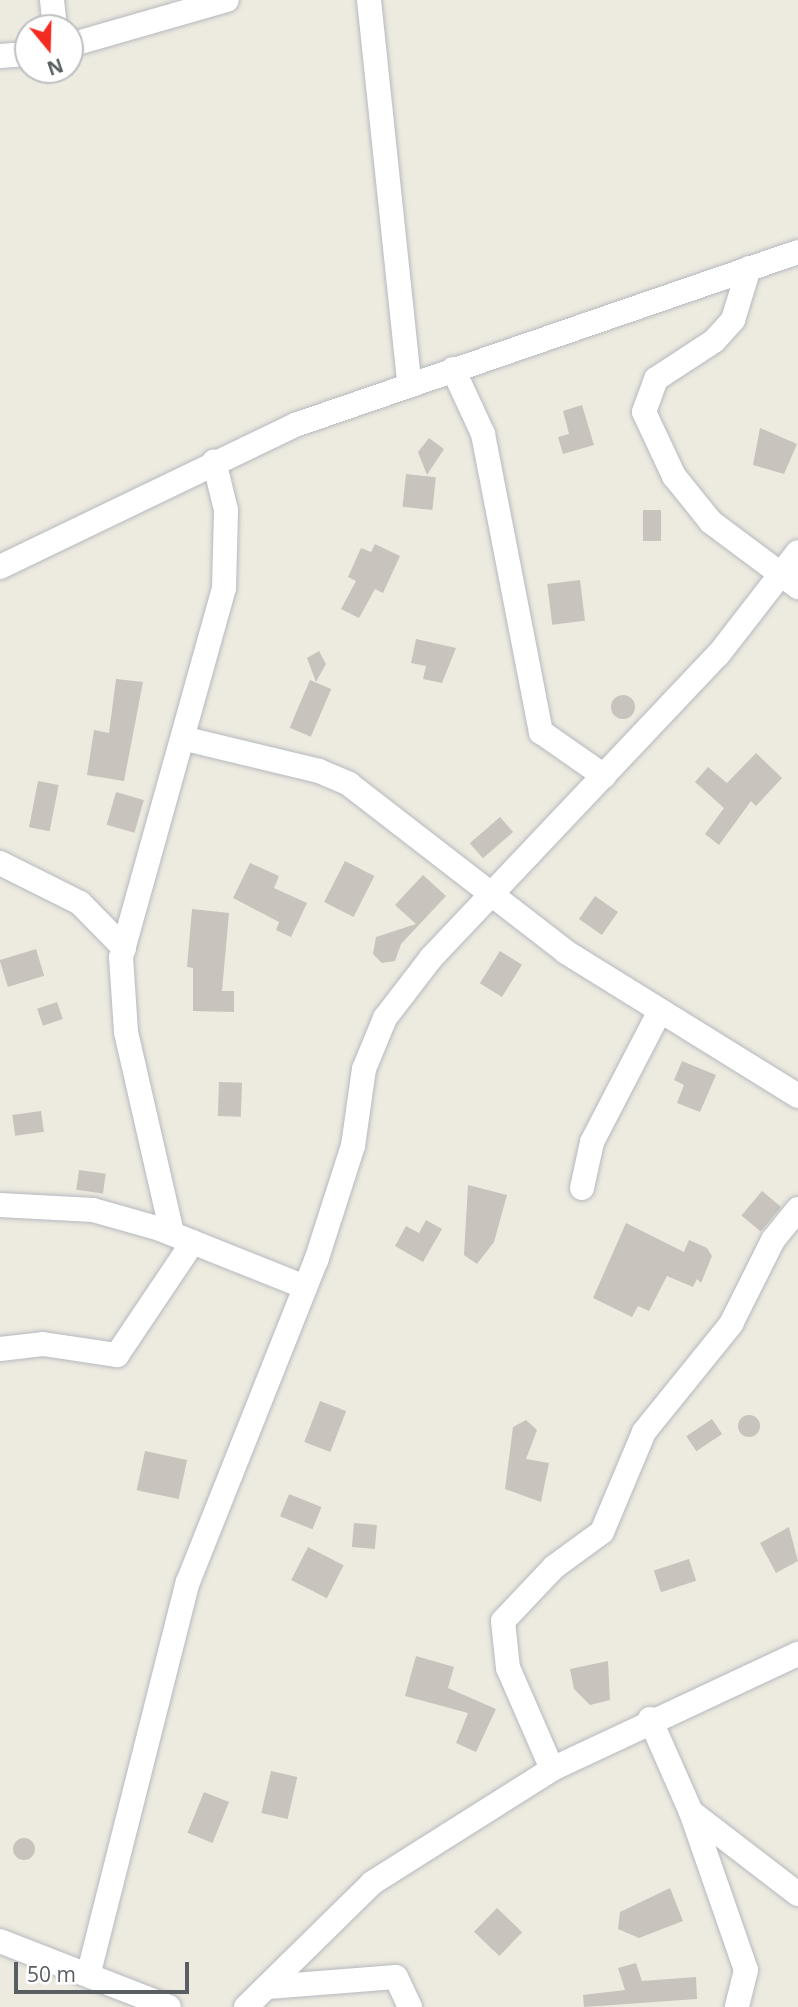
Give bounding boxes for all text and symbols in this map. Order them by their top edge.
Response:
north arrow [14,14,84,84]
text: N [44,52,67,82]
scale bar [18,1948,192,1992]
text: 50 m [27,1960,76,1988]

